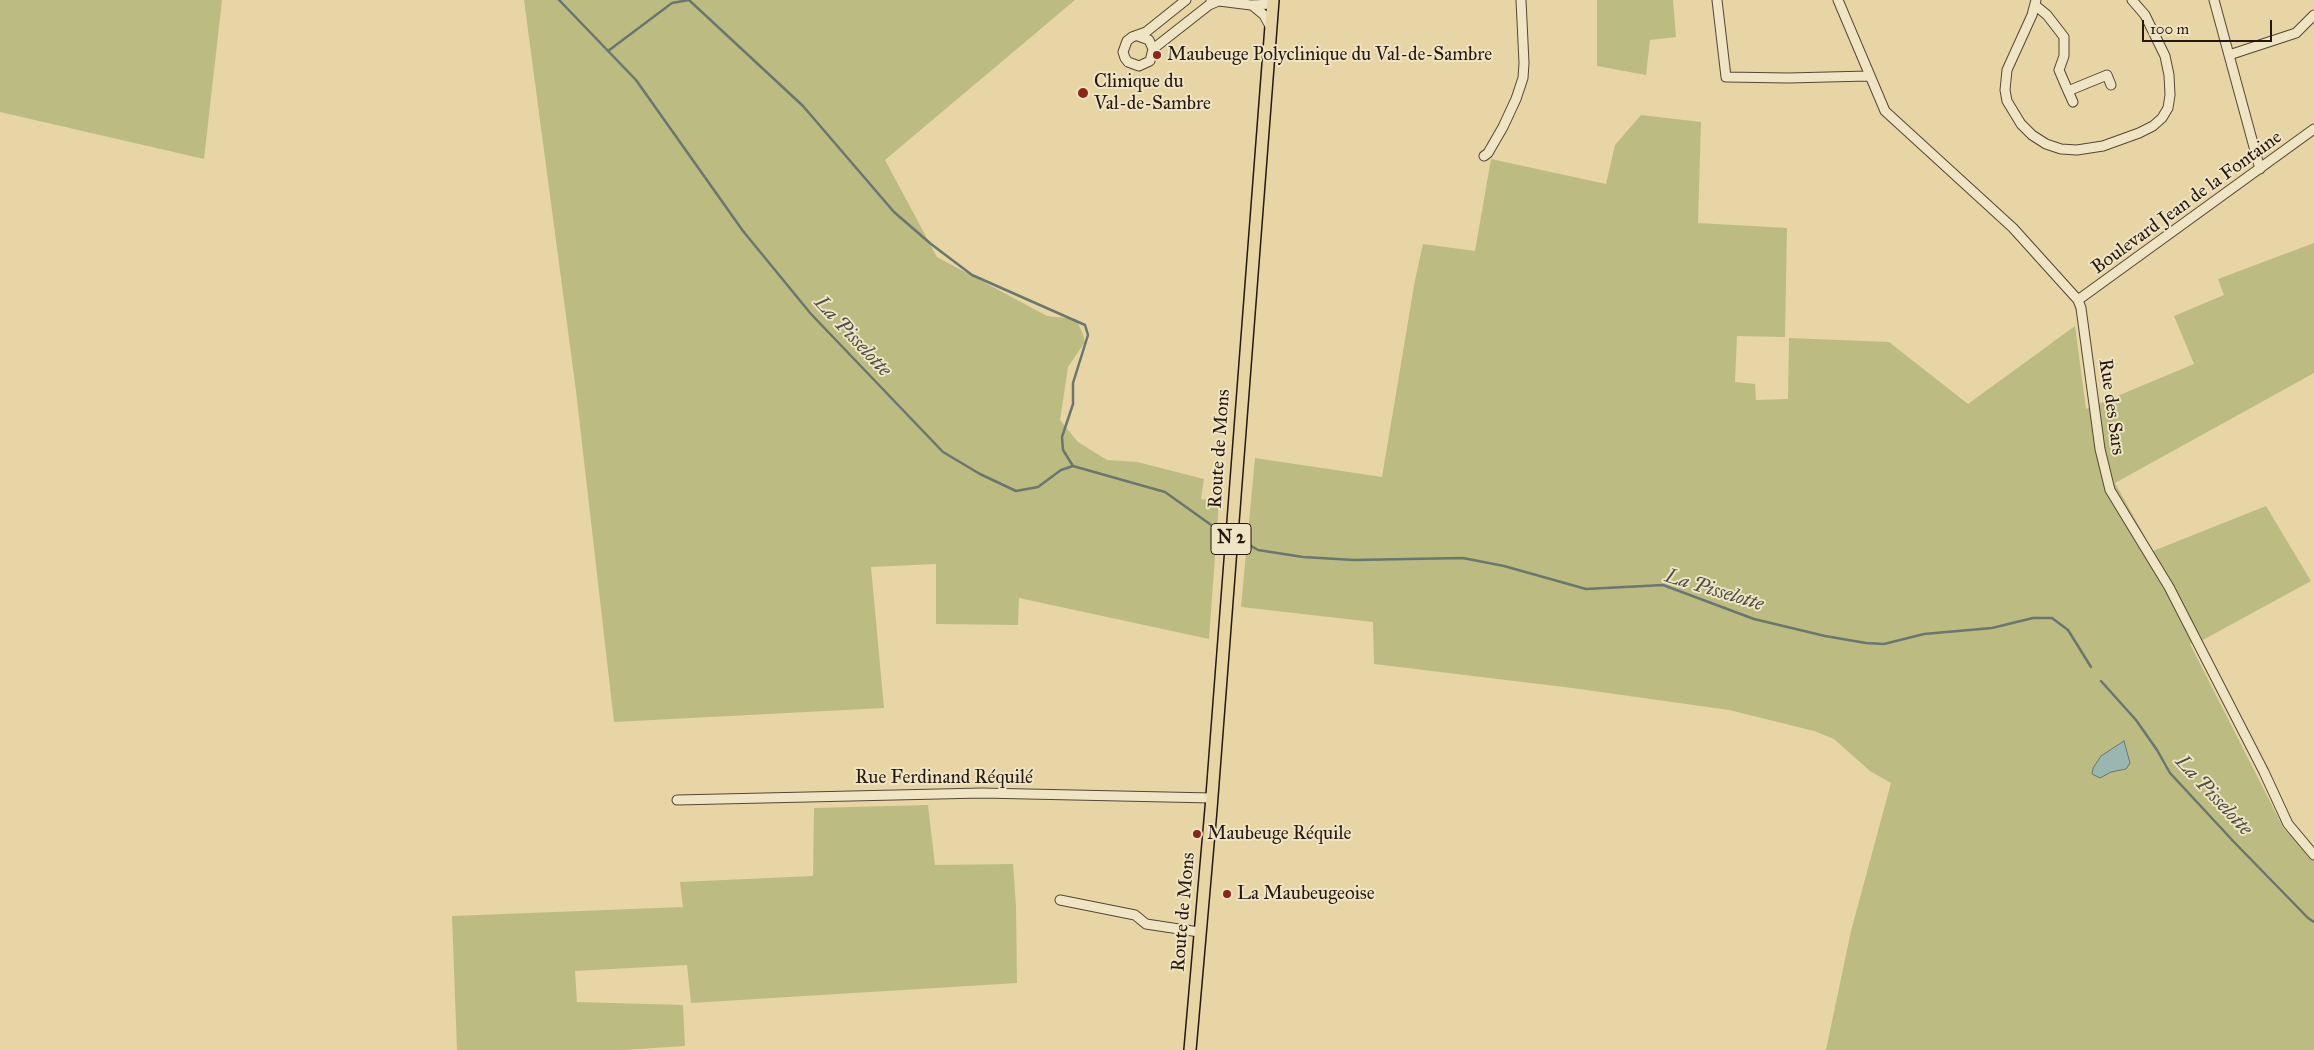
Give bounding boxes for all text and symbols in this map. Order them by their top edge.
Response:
scale bar [2144,10,2274,42]
text: 100 m [2150,20,2189,38]
place label: Maubeuge Polyclinique du Val-de-Sambre [1167,44,1492,66]
marker: Maubeuge Polyclinique du Val-de-Sambre [1151,49,1163,61]
place label: Clinique du Val-de-Sambre [1094,71,1211,115]
marker: Clinique du Val-de-Sambre [1076,86,1090,100]
street label: Boulevard Jean de la Fontaine [2087,126,2287,280]
water label: La Pisselotte [809,292,895,382]
street label: Rue des Sars [2093,357,2129,457]
street label: Route de Mons [1204,389,1236,509]
road number: N 2 [1211,524,1251,554]
water label: La Pisselotte [1662,565,1766,617]
water label: La Pisselotte [2170,751,2256,841]
street label: Rue Ferdinand Réquilé [855,767,1033,789]
place label: Maubeuge Réquile [1207,823,1351,845]
marker: Maubeuge Réquile [1191,828,1203,840]
street label: Route de Mons [1167,851,1201,973]
place label: La Maubeugeoise [1237,883,1375,905]
marker: La Maubeugeoise [1221,888,1233,900]

